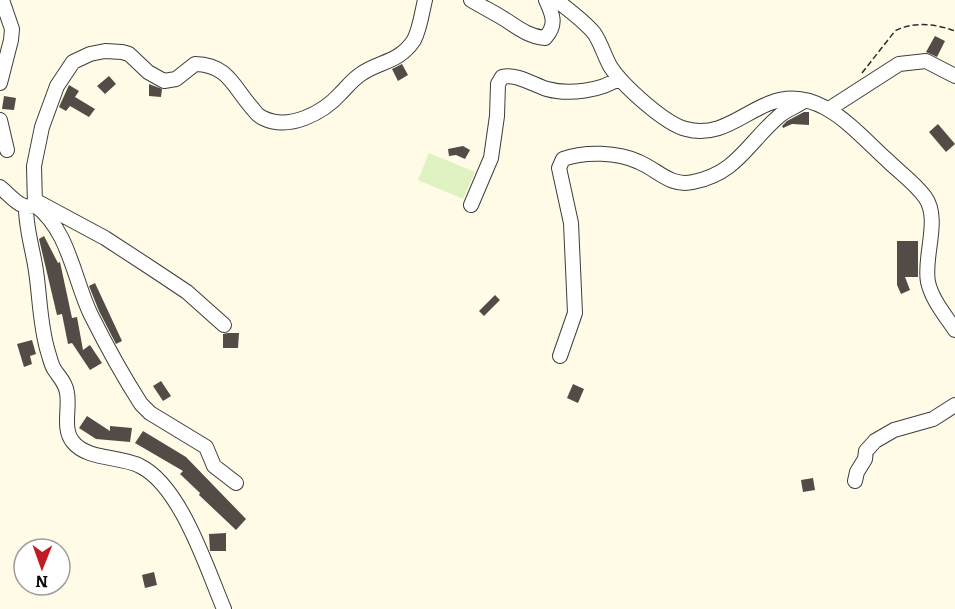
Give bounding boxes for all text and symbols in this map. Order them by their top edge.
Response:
north arrow [12,537,72,597]
text: N [35,572,48,591]

